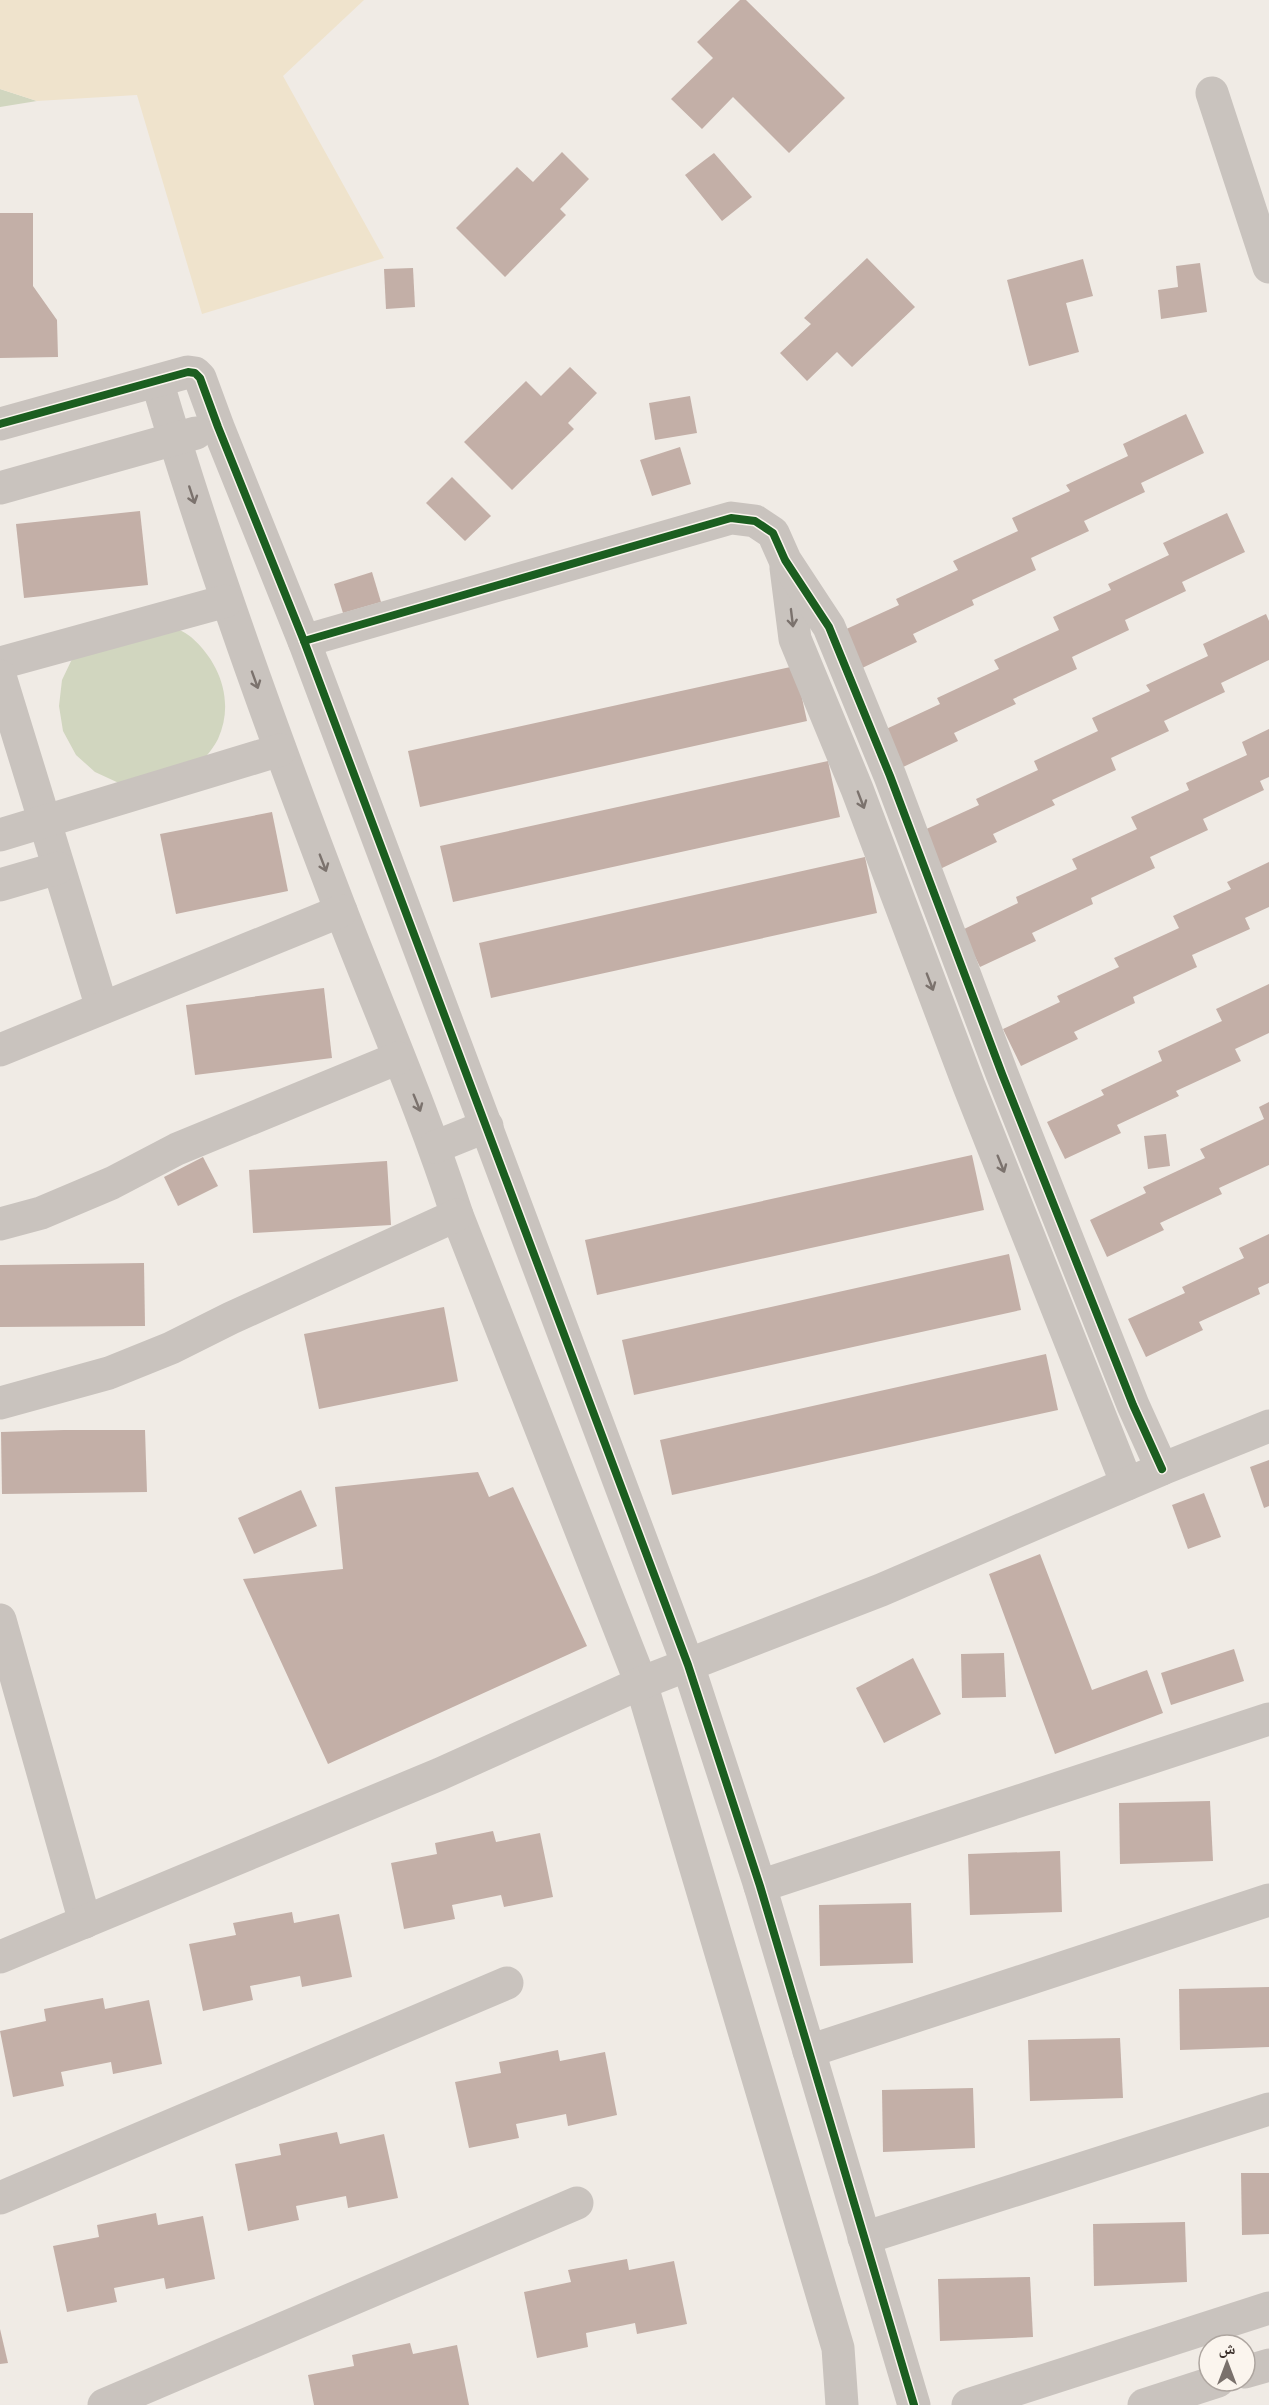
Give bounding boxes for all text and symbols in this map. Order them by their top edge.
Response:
one-way arrow [187,485,198,504]
one-way arrow [787,608,798,628]
one-way arrow [250,670,261,689]
one-way arrow [856,790,867,809]
one-way arrow [318,853,329,872]
one-way arrow [925,973,936,991]
one-way arrow [412,1093,423,1112]
one-way arrow [996,1154,1007,1173]
north arrow [1197,2333,1257,2393]
text: ش [1219,2340,1236,2358]

